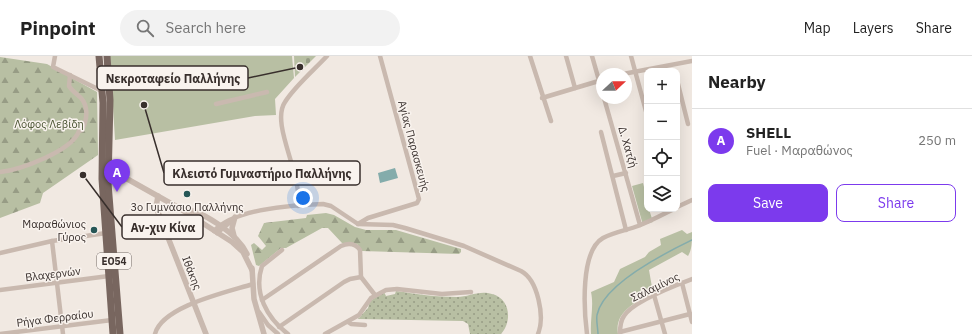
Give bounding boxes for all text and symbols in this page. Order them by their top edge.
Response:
search box [120,10,400,46]
text: Pinpoint [20,16,96,40]
icon: search [134,17,156,39]
text: Search here [166,18,246,37]
text: Map [804,19,831,37]
text: Layers [853,19,894,37]
text: Share [916,19,952,37]
callout: Νεκροταφείο Παλλήνης [97,66,248,90]
north arrow [596,68,632,104]
map controls [644,68,680,212]
button: + [644,68,680,104]
text: Νεκροταφείο Παλλήνης [106,71,240,86]
text: Nearby [708,71,766,93]
street label: Αγίας Παρασκευής [395,99,433,193]
button: − [644,104,680,140]
park label: Λόφος Λεβίδη [14,117,84,131]
text: SHELL [746,123,791,142]
street label: Δ. Χατζή [615,125,641,169]
text: A [717,132,725,149]
text: 250 m [918,132,956,149]
button: locate [644,140,680,176]
text: Fuel · Μαραθώνος [746,142,853,159]
pin: A [104,159,130,192]
callout: Κλειστό Γυμναστήριο Παλλήνης [164,161,360,185]
text: Κλειστό Γυμναστήριο Παλλήνης [172,166,352,181]
button: layers [644,176,680,212]
button: Save [708,184,828,222]
button: Share [836,184,956,222]
your location [293,188,313,208]
marker: 3ο Γυμνάσιο Παλλήνης [182,189,192,199]
place label: 3ο Γυμνάσιο Παλλήνης [130,200,244,214]
callout: Αν-χιν Κίνα [122,215,203,239]
place label: Μαραθώνιος Γύρος [22,217,86,244]
text: Αν-χιν Κίνα [131,220,196,235]
marker: Μαραθώνιος Γύρος [89,225,99,235]
road number: ΕΟ54 [97,253,131,269]
street label: Ιθάκης [179,254,205,292]
street label: Βλαχερνών [25,264,82,284]
street label: Σαλαμίνος [629,269,681,305]
street label: Ρήγα Φερραίου [16,306,94,330]

